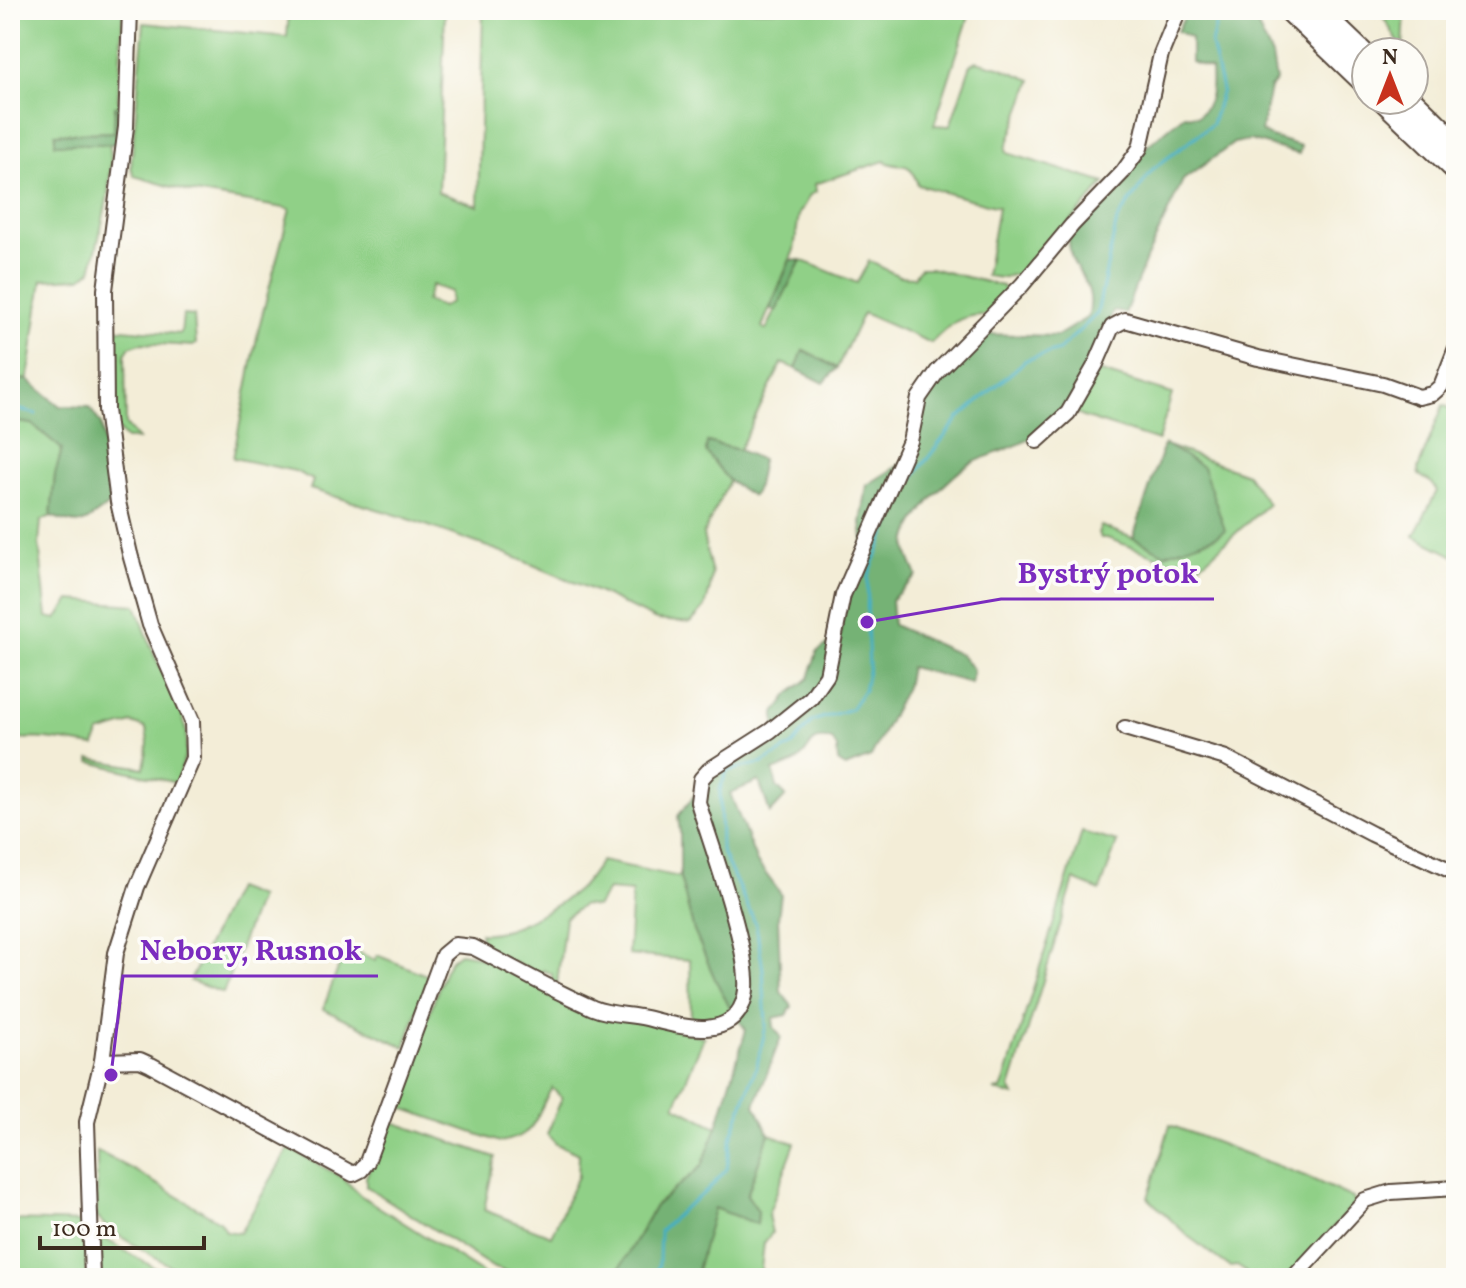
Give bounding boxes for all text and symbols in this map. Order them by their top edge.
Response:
north arrow [1350,36,1430,116]
text: N [1382,43,1398,74]
callout: Bystrý potok [1001,545,1214,599]
text: Bystrý potok [1018,554,1198,596]
callout: Nebory, Rusnok [123,922,378,976]
text: Nebory, Rusnok [140,931,362,973]
scale bar [40,1200,204,1250]
text: 100 m [52,1213,117,1247]

